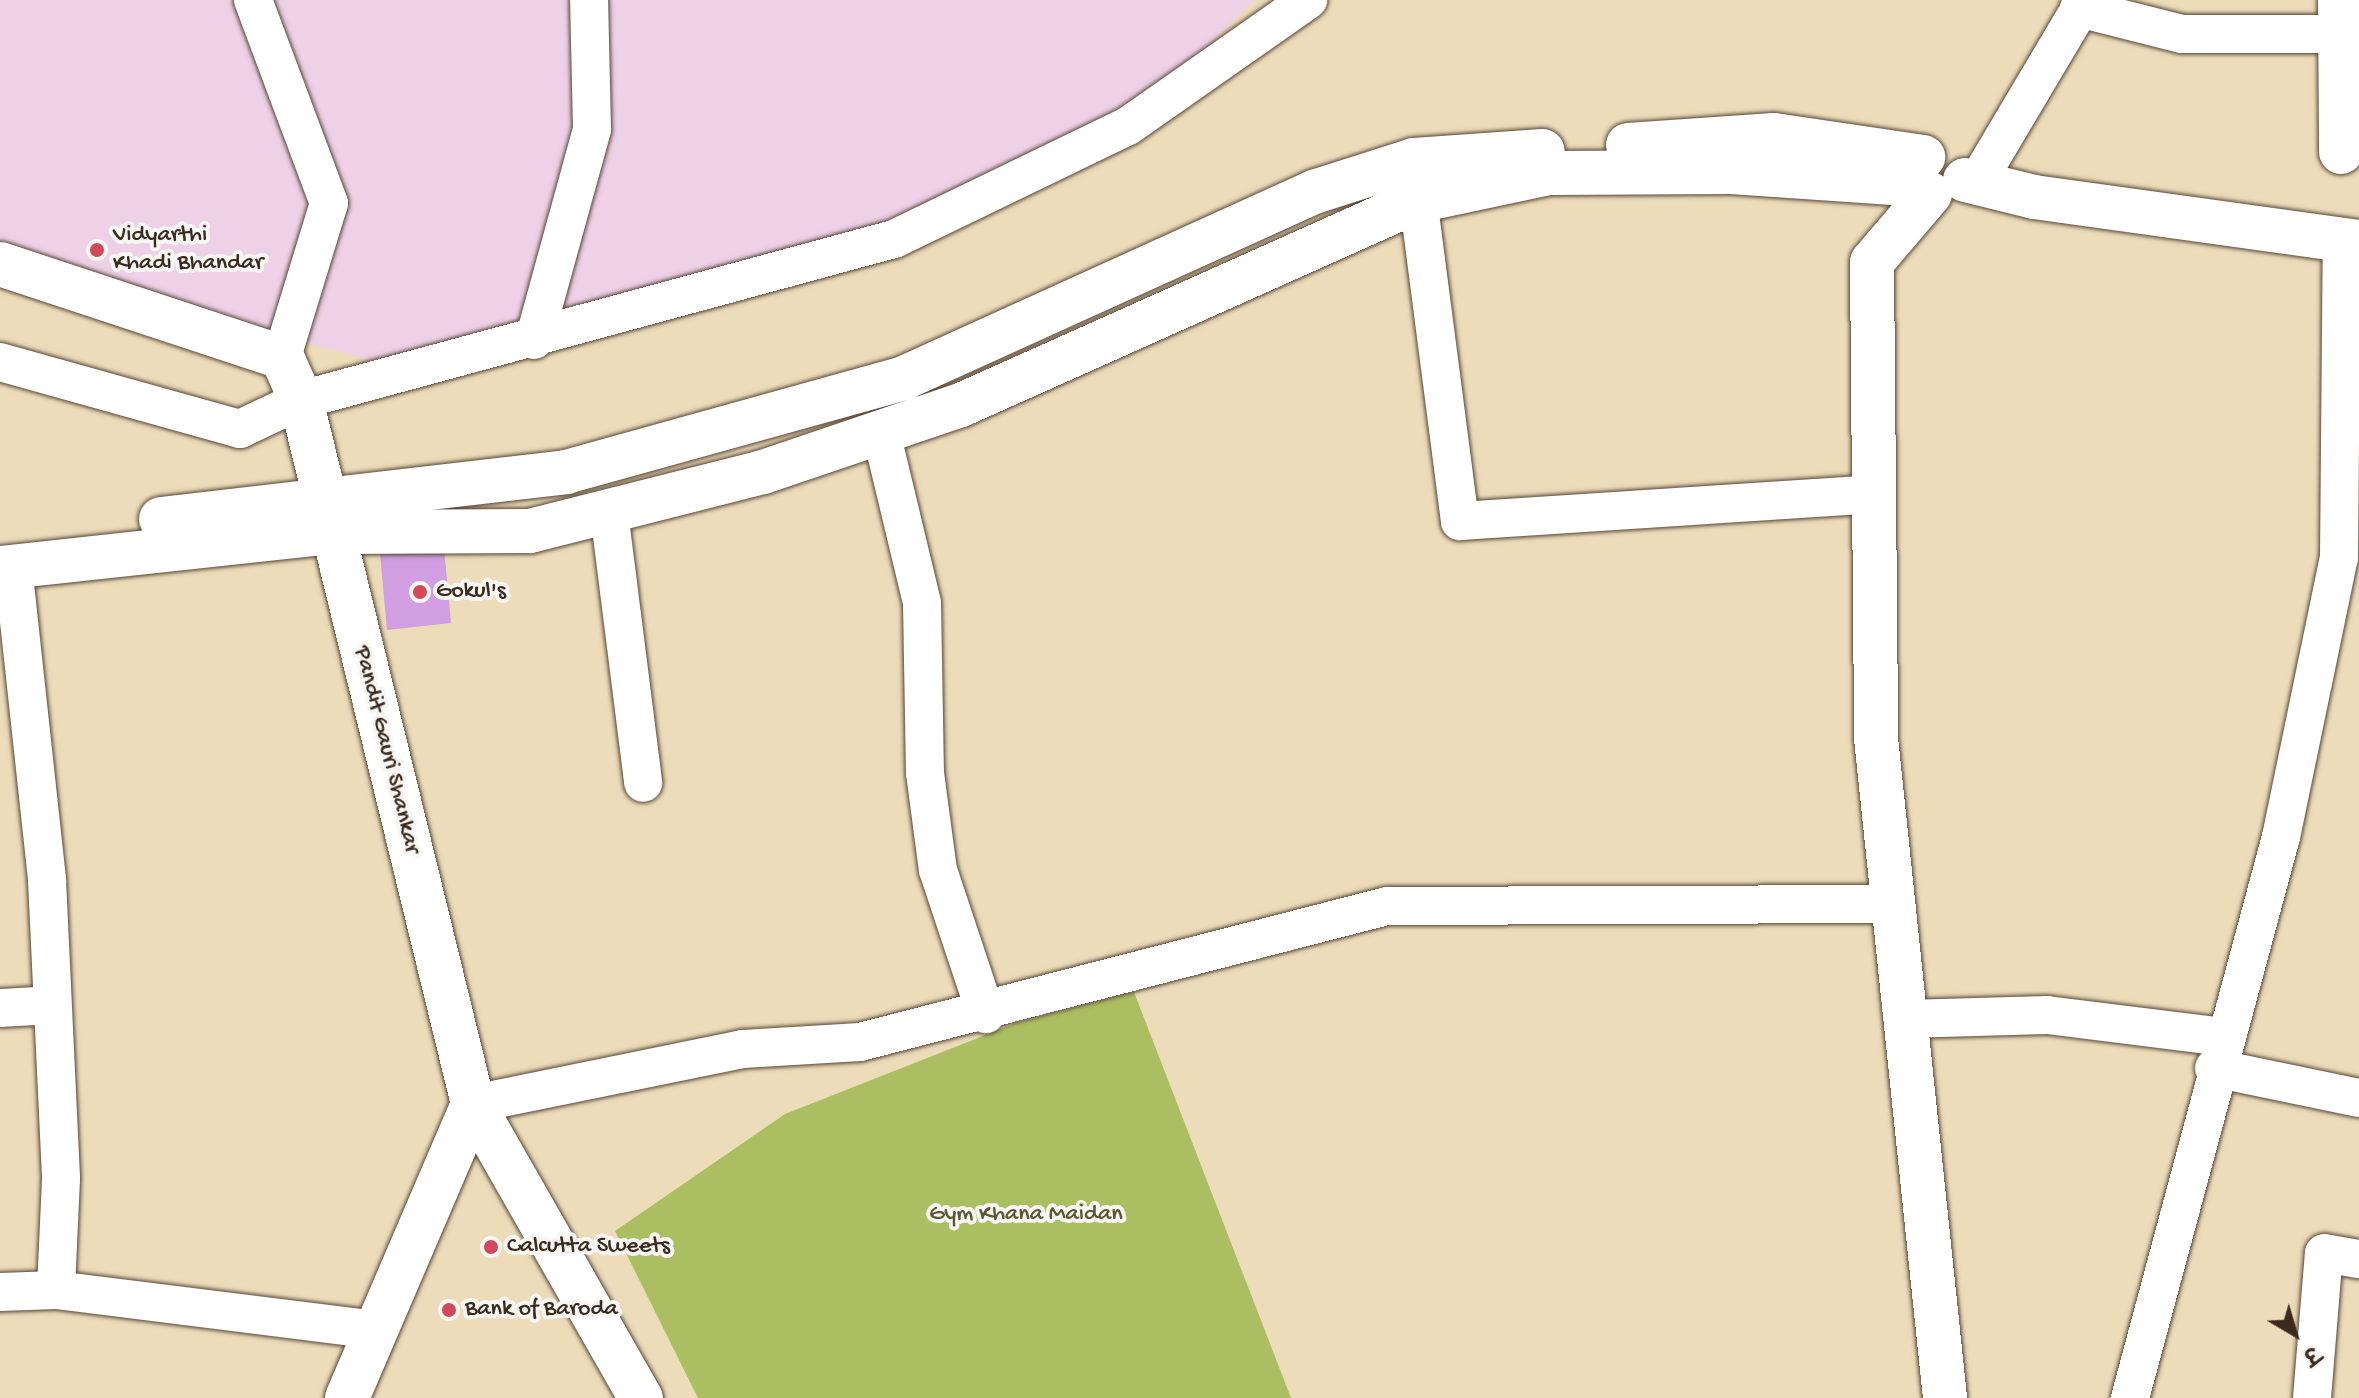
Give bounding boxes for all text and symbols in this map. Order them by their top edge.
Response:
place label: Vidyarthi Khadi Bhandar [113,222,263,278]
marker: Vidyarthi Khadi Bhandar [88,241,106,259]
place label: Gokul's [436,578,506,606]
marker: Gokul's [411,583,429,601]
street label: Pandit Gauri Shankar [346,643,426,857]
park label: Gym Khana Maidan [929,1201,1123,1229]
place label: Calcutta Sweets [507,1233,670,1261]
marker: Calcutta Sweets [482,1238,500,1256]
north arrow [2255,1294,2335,1374]
place label: Bank of Baroda [465,1296,618,1324]
marker: Bank of Baroda [440,1301,458,1319]
text: उ [2296,1338,2324,1368]

